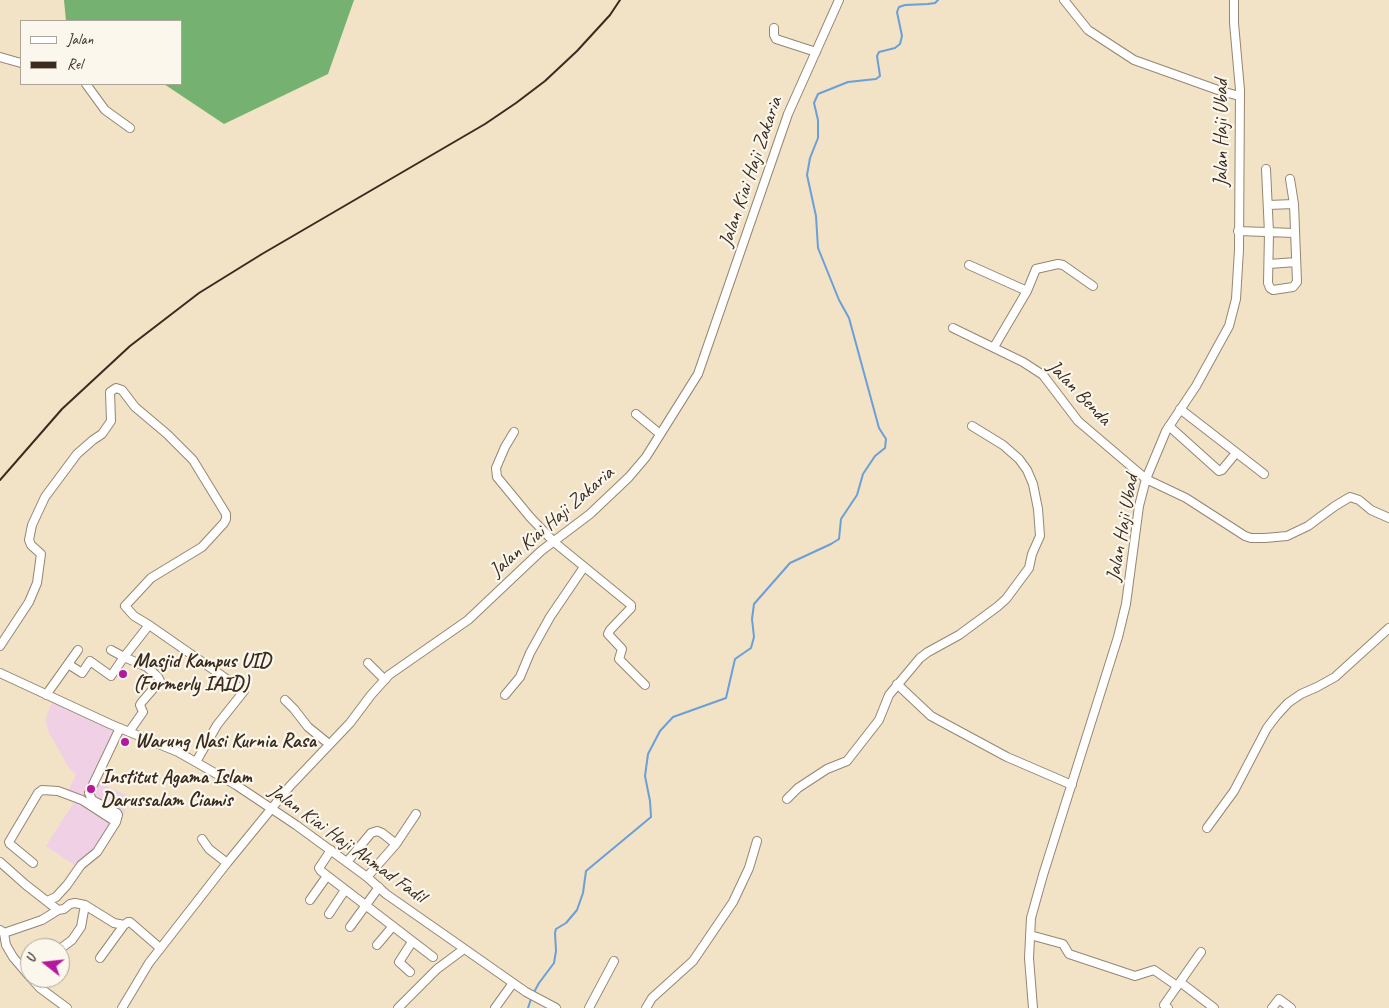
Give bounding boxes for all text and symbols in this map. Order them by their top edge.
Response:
legend [20,20,182,85]
text: Jalan [67,30,93,49]
text: Rel [67,55,82,74]
street label: Jalan Haji Ubad [1210,79,1234,187]
street label: Jalan Kiai Haji Zakaria [714,94,788,250]
street label: Jalan Benda [1042,355,1116,431]
street label: Jalan Kiai Haji Zakaria [485,461,619,583]
street label: Jalan Haji Ubad [1102,473,1144,583]
place label: Masjid Kampus UID (Formerly IAID) [133,650,271,697]
marker: Masjid Kampus UID (Formerly IAID) [117,668,129,680]
place label: Warung Nasi Kurnia Rasa [135,730,316,754]
marker: Warung Nasi Kurnia Rasa [119,736,131,748]
place label: Institut Agama Islam Darussalam Ciamis [101,766,252,813]
street label: Jalan Kiai Haji Ahmad Fadil [264,779,430,909]
marker: Institut Agama Islam Darussalam Ciamis [85,783,97,795]
north arrow [20,938,70,988]
text: U [22,953,40,965]

